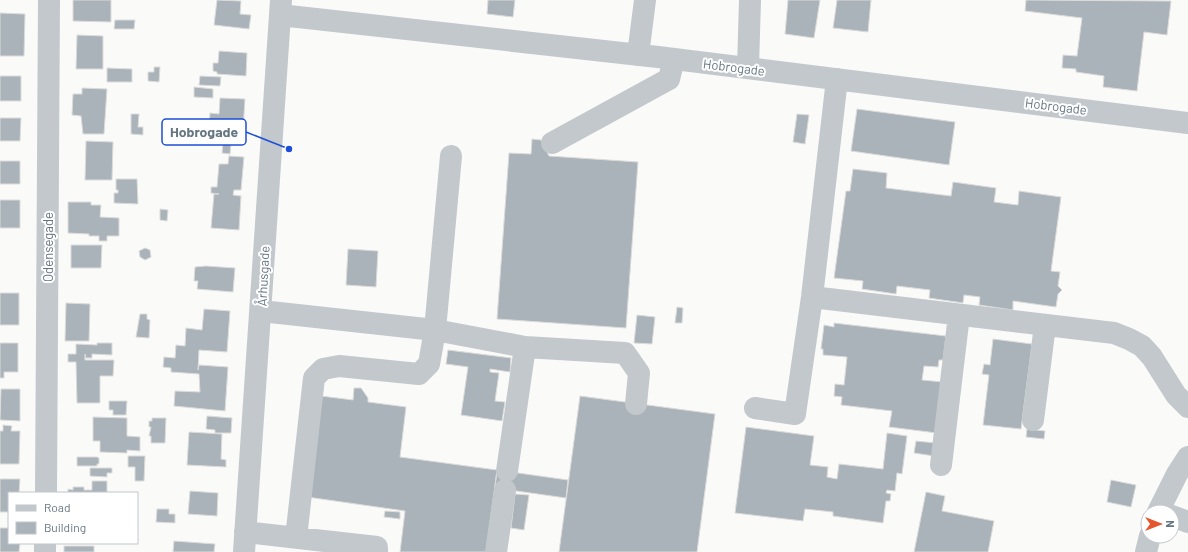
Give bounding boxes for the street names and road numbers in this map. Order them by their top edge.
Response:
street label: Hobrogade [702,55,766,79]
street label: Hobrogade [1024,94,1088,118]
street label: Odensegade [40,212,56,282]
street label: Århusgade [252,245,273,307]

